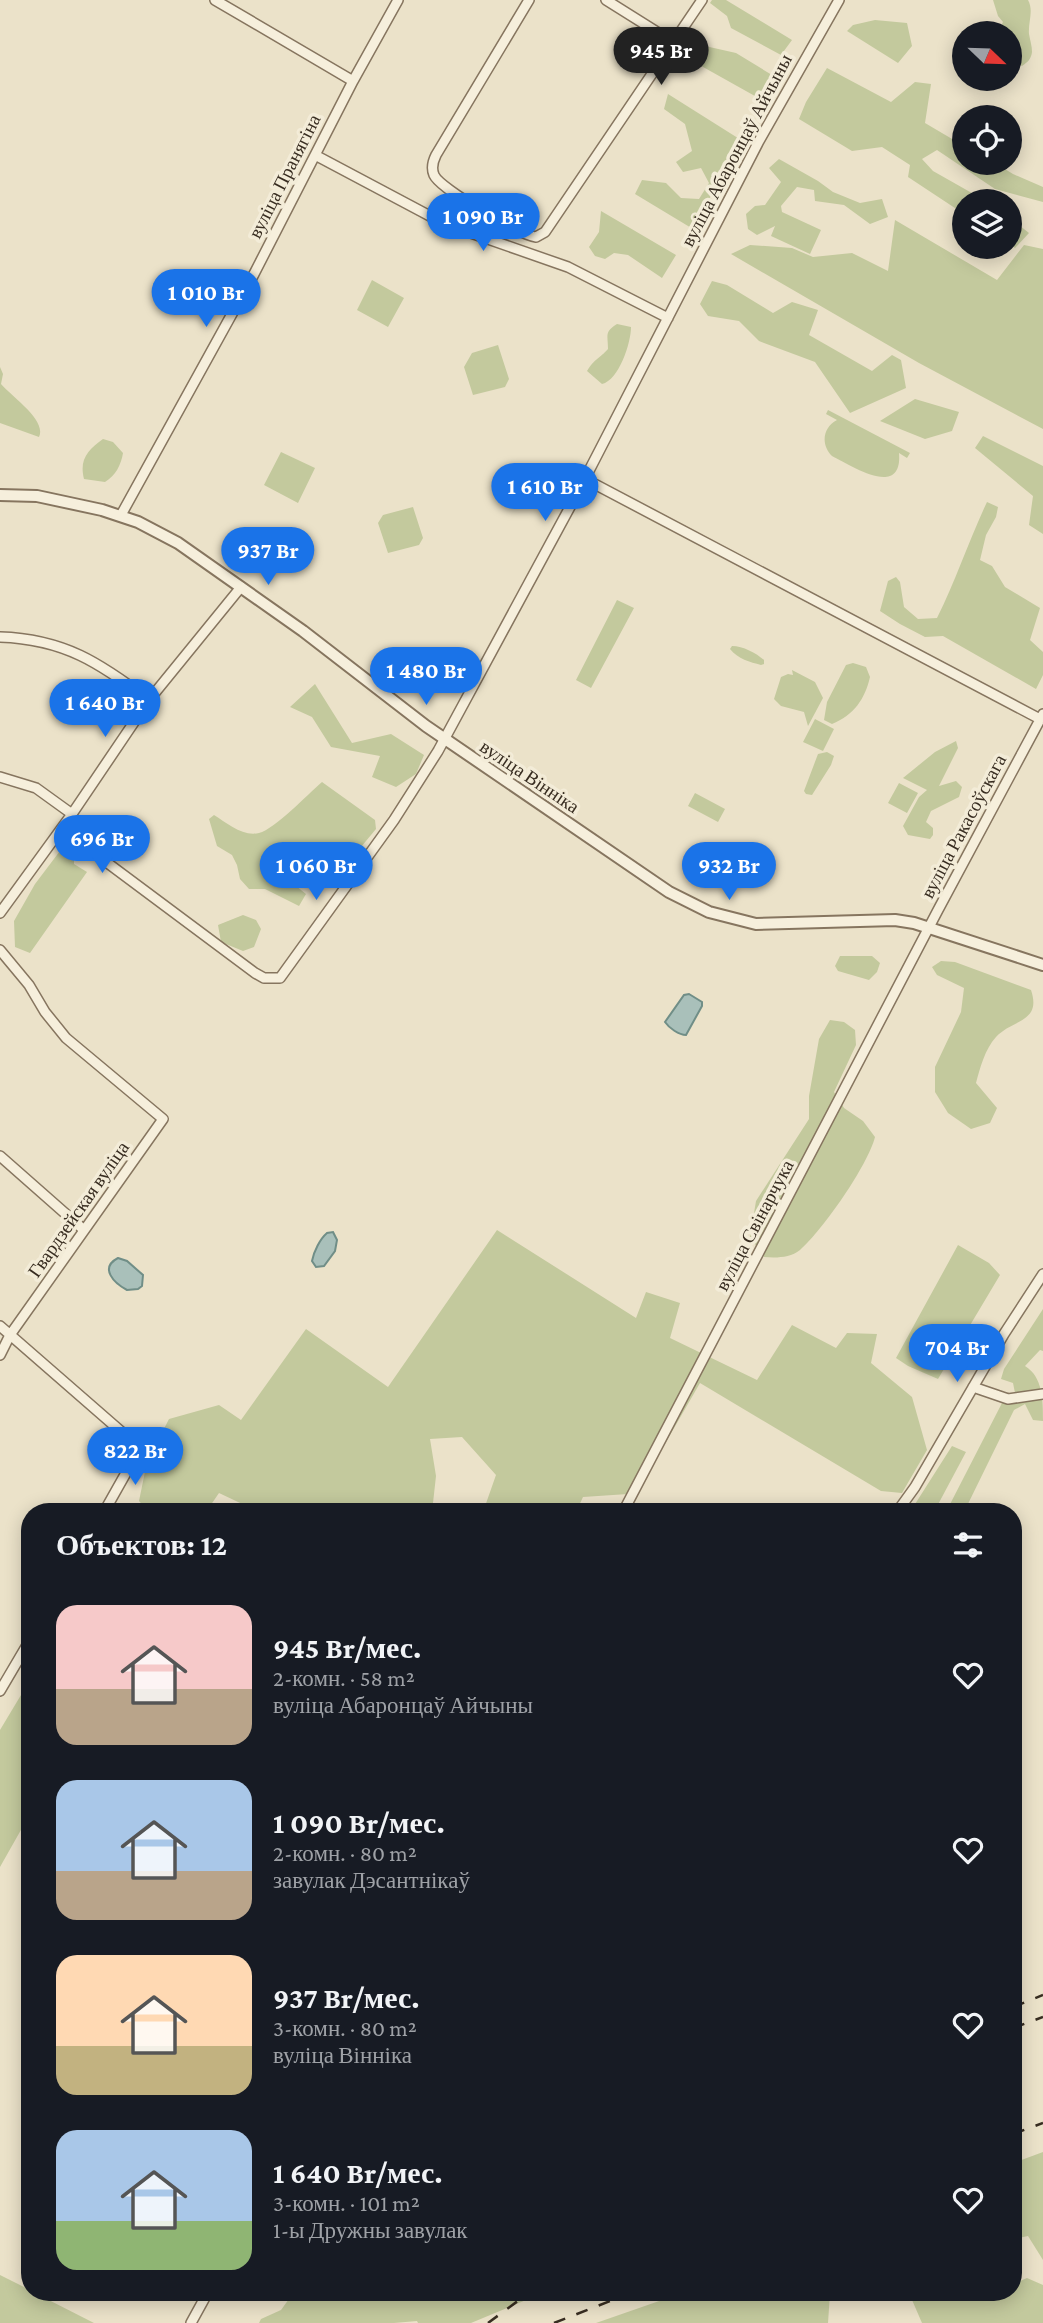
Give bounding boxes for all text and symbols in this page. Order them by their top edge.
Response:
north arrow [952,21,1022,91]
map controls [952,21,1022,259]
pin: 945 Br [604,28,718,87]
text: 945 Br [630,37,692,63]
street label: вуліца Абаронцаў Айчыны [677,50,796,250]
button: locate [952,105,1022,175]
street label: вуліца Пранягіна [244,110,325,242]
button: layers [952,189,1022,259]
pin: 1 090 Br [411,194,555,253]
text: 1 090 Br [443,203,523,229]
pin: 1 010 Br [134,270,278,329]
text: 1 010 Br [168,279,244,305]
pin: 1 610 Br [473,463,617,523]
text: 1 610 Br [507,473,583,499]
pin: 937 Br [211,528,325,587]
text: 937 Br [237,537,299,563]
pin: 1 480 Br [354,648,498,707]
text: 1 480 Br [386,657,466,683]
pin: 1 640 Br [33,680,177,739]
text: 1 640 Br [65,689,145,715]
street label: вуліца Вінніка [476,736,584,818]
street label: вуліца Ракасоўскага [917,750,1010,902]
pin: 696 Br [45,816,159,875]
text: 696 Br [70,825,134,851]
pin: 1 060 Br [244,842,388,902]
pin: 932 Br [672,842,786,902]
text: 1 060 Br [276,852,356,878]
text: 932 Br [698,852,760,878]
street label: Гвардзейская вуліца [24,1137,134,1281]
street label: вуліца Свінарчука [711,1156,798,1294]
pin: 704 Br [900,1324,1014,1384]
text: 704 Br [925,1334,989,1360]
pin: 822 Br [78,1428,192,1487]
text: 822 Br [103,1437,167,1463]
icon: filters [949,1526,987,1564]
text: Объектов: 12 [56,1528,227,1561]
text: 945 Br/мес. [273,1631,421,1664]
icon: home [112,1633,196,1717]
icon: heart [949,1656,987,1694]
text: 2-комн. · 58 m² [273,1665,415,1691]
text: вуліца Абаронцаў Айчыны [273,1692,533,1718]
text: 1 090 Br/мес. [273,1806,445,1839]
icon: home [112,1808,196,1892]
icon: heart [949,1831,987,1869]
text: 2-комн. · 80 m² [273,1840,417,1866]
text: завулак Дэсантнікаў [273,1867,470,1893]
text: 937 Br/мес. [273,1981,420,2014]
icon: home [112,1983,196,2067]
icon: heart [949,2006,987,2044]
text: 3-комн. · 80 m² [273,2015,417,2041]
text: вуліца Вінніка [273,2042,412,2068]
text: 1 640 Br/мес. [273,2156,443,2189]
icon: home [112,2158,196,2242]
icon: heart [949,2181,987,2219]
text: 3-комн. · 101 m² [273,2190,420,2216]
text: 1-ы Дружны завулак [273,2217,468,2243]

